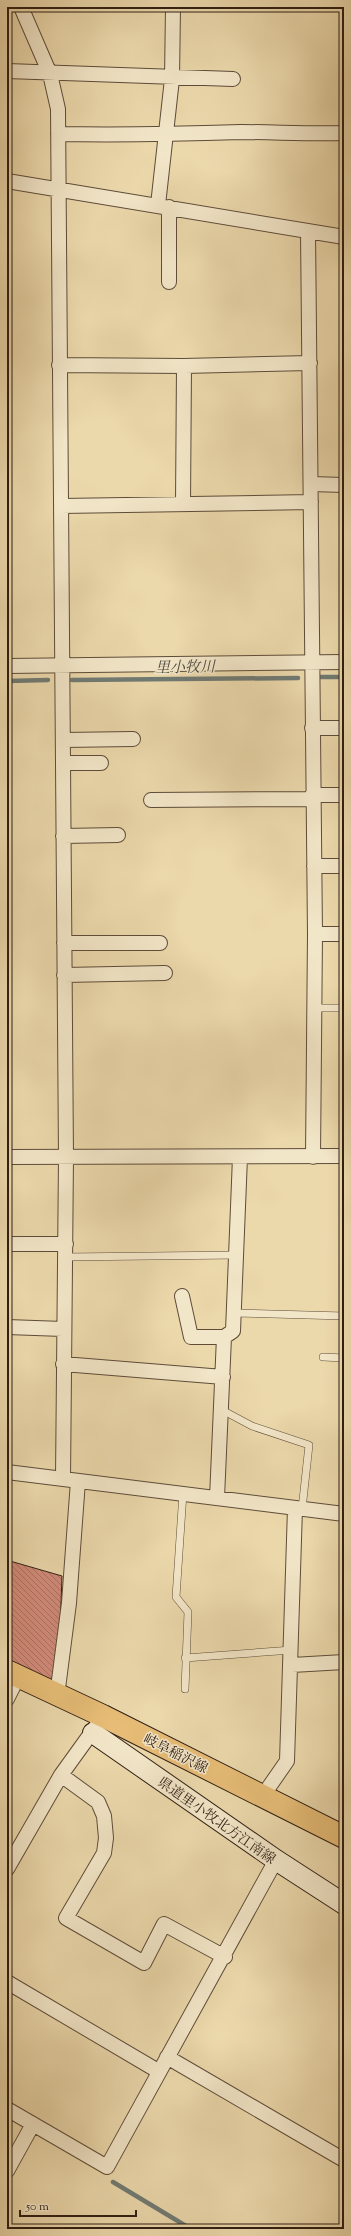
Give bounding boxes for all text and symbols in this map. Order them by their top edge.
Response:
water label: 里小牧川 [155,657,217,680]
street label: 岐阜稲沢線 [139,1730,211,1780]
street label: 県道里小牧北方江南線 [153,1773,279,1870]
scale bar [20,2192,136,2218]
text: 50 m [25,2198,49,2216]

